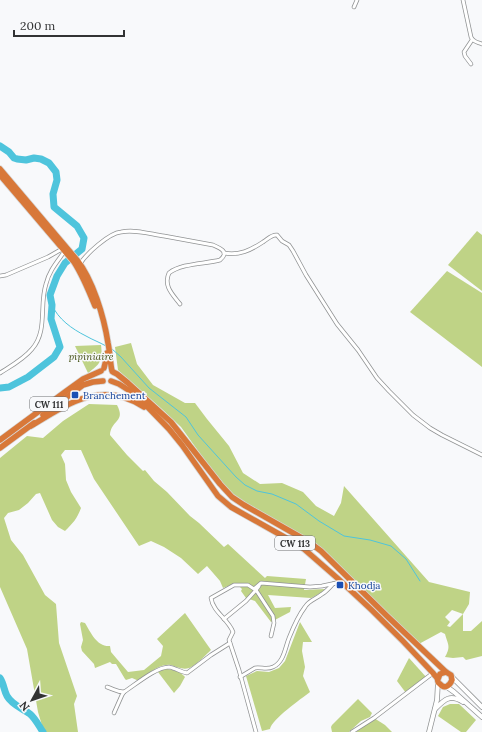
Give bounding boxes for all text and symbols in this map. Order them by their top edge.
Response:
scale bar [14,12,124,38]
text: 200 m [20,18,56,33]
park label: pipiniaire [68,350,114,363]
place label: Branchement [83,389,146,402]
marker: Branchement [70,390,80,400]
road number: CW 111 [30,397,68,411]
road number: CW 113 [275,536,315,550]
place label: Khodja [348,579,380,592]
marker: Khodja [335,580,345,590]
north arrow [12,680,52,720]
text: N [16,698,32,714]

